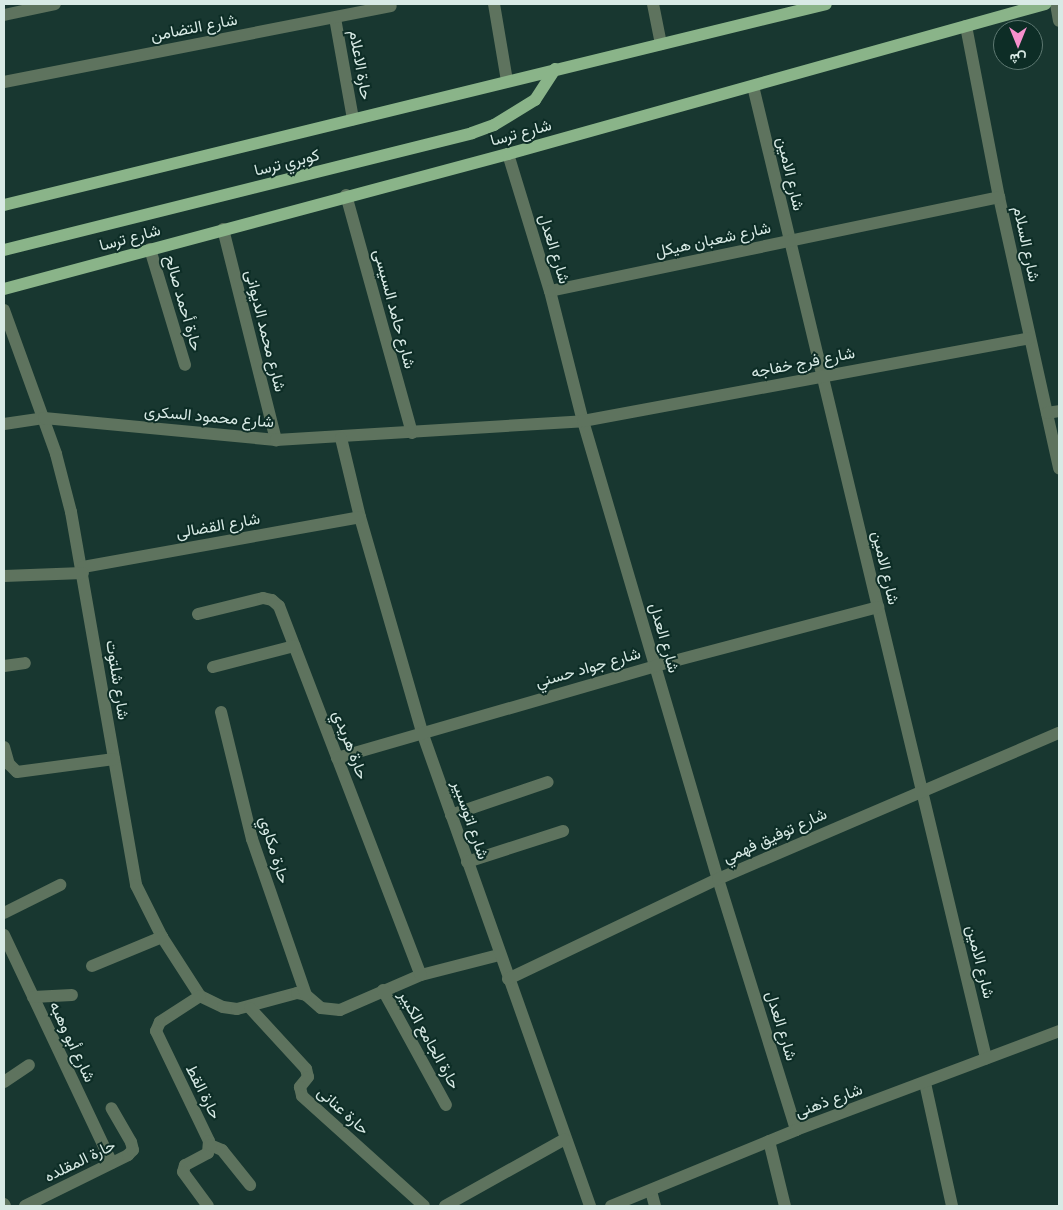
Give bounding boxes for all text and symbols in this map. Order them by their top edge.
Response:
street label: شارع التضامن [149,10,239,46]
north arrow [993,20,1043,70]
street label: حارة الاعلام [344,29,376,101]
text: ش [1010,50,1026,68]
street label: شارع ترسا [488,116,554,150]
street label: شارع الامين [772,135,808,213]
street label: كوبري ترسا [252,146,322,180]
street label: شارع السلام [1009,204,1043,284]
street label: شارع العدل [534,212,574,286]
street label: شارع شعبان هيكل [654,218,772,262]
street label: شارع ترسا [97,221,163,255]
street label: شارع حامد السيسى [369,247,419,371]
street label: حارة أحمد صالح [160,253,206,353]
street label: شارع محمد الديوانى [241,268,289,394]
street label: شارع فرج خفاجه [749,344,857,382]
street label: شارع محمود السكرى [143,402,275,432]
street label: شارع القضالى [174,509,262,543]
street label: شارع الامين [867,529,903,607]
street label: شارع العدل [645,601,683,675]
street label: شارع شلتوت [101,639,133,721]
street label: شارع جواد حسني [533,644,643,692]
street label: حارة هريدي [328,708,372,782]
street label: شارع اتوسبير [448,778,492,862]
street label: شارع توفيق فهمي [720,804,830,868]
street label: حارة مكاوي [255,814,293,886]
street label: شارع الامين [962,923,998,1001]
street label: حارة الجامع الكبير [394,987,464,1093]
street label: شارع العدل [761,989,801,1063]
street label: شارع أبو وهبه [45,999,99,1085]
street label: حارة القط [181,1061,225,1123]
street label: شارع ذهنى [793,1080,865,1122]
street label: حارة عنانى [313,1083,373,1139]
street label: حارة المقلده [41,1136,119,1186]

